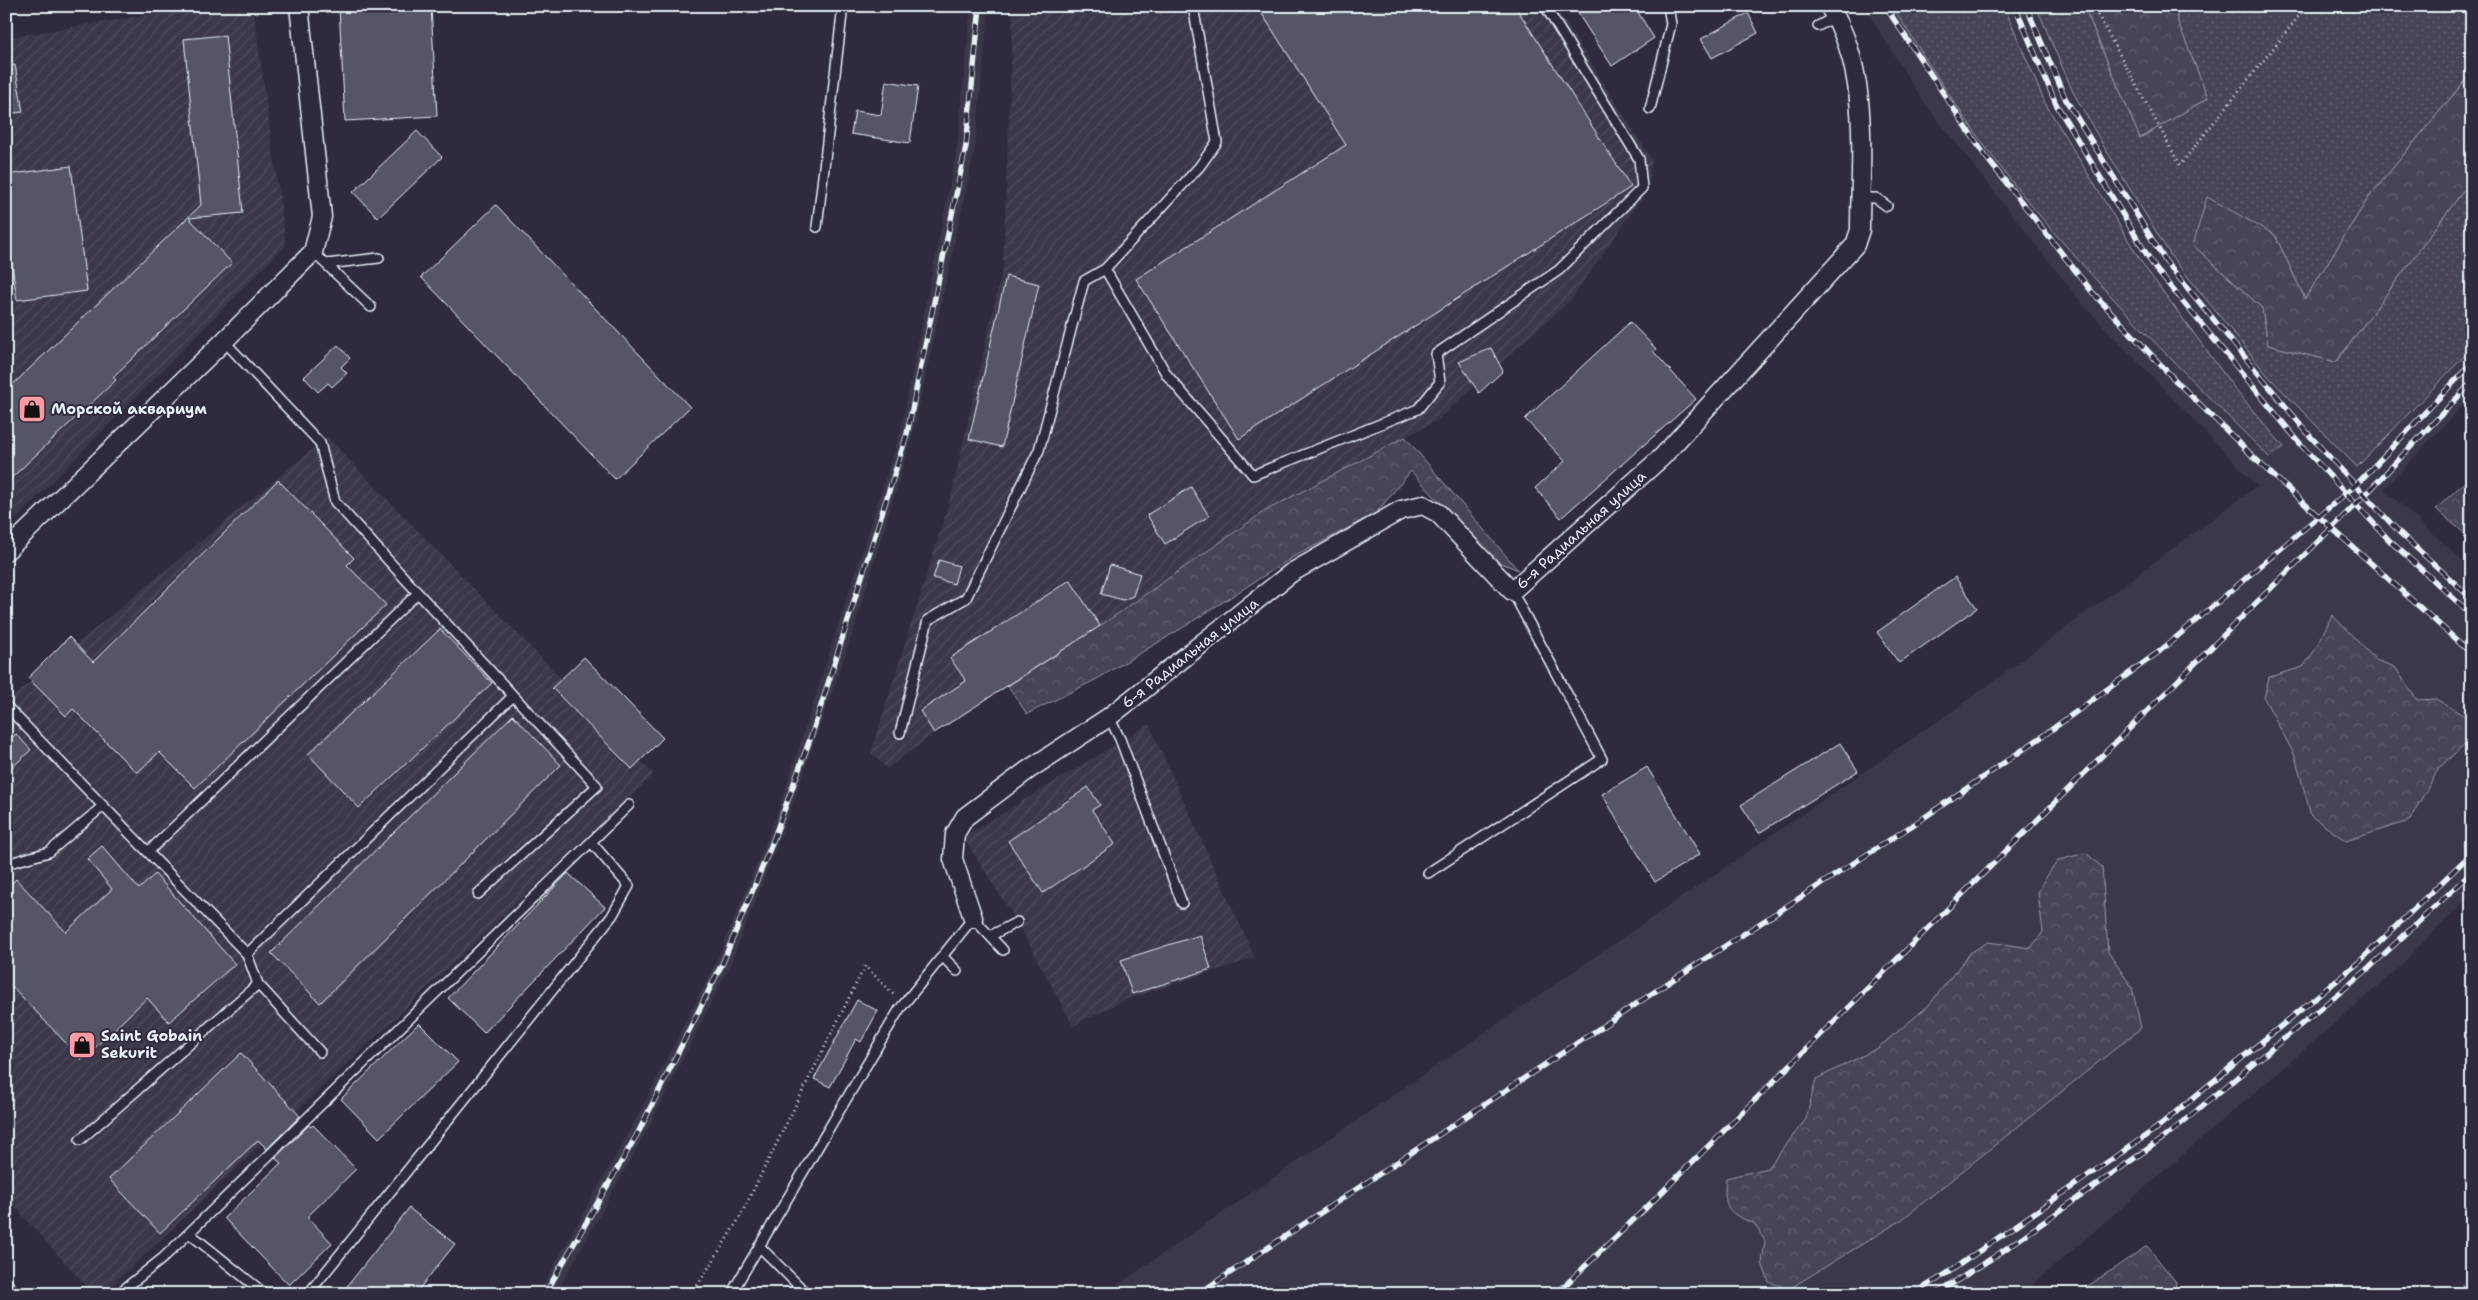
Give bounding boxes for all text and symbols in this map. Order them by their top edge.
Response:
shop icon: Морской аквариум [17,394,47,424]
place label: Морской аквариум [51,399,207,419]
street label: 6-я Радиальная улица [1512,466,1651,594]
street label: 6-я Радиальная улица [1117,593,1263,713]
place label: Saint Gobain Sekurit [101,1026,202,1063]
shop icon: Saint Gobain Sekurit [67,1030,97,1060]

